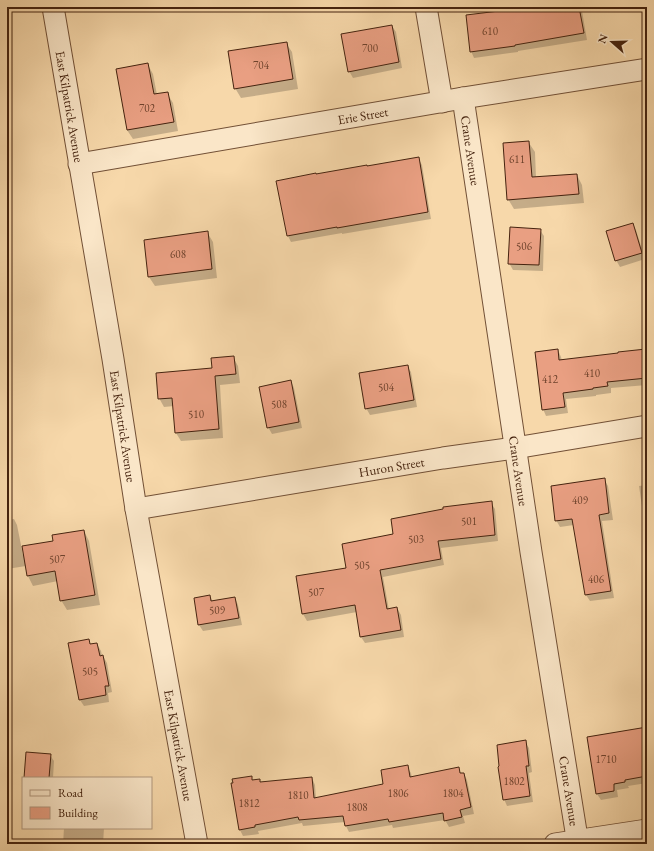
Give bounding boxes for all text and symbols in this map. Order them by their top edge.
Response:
north arrow [592,22,632,62]
house number: 610 [482,24,498,38]
text: N [595,32,611,45]
house number: 700 [362,41,378,55]
street label: East Kilpatrick Avenue [52,50,87,164]
house number: 704 [253,58,270,72]
house number: 702 [139,101,156,115]
street label: Erie Street [336,103,390,128]
street label: Crane Avenue [457,114,484,187]
house number: 611 [509,152,525,166]
house number: 506 [516,239,533,253]
house number: 608 [170,247,186,261]
house number: 410 [584,366,600,380]
street label: East Kilpatrick Avenue [106,369,140,483]
house number: 412 [542,372,559,386]
house number: 504 [378,380,395,394]
house number: 508 [271,397,287,411]
house number: 510 [188,407,204,421]
street label: Crane Avenue [505,435,532,507]
street label: Huron Street [358,453,426,481]
house number: 409 [572,493,589,507]
house number: 501 [461,514,477,528]
house number: 503 [408,532,424,546]
house number: 507 [49,552,66,566]
house number: 505 [354,558,370,572]
house number: 406 [588,572,605,586]
house number: 507 [308,585,325,599]
house number: 509 [209,603,226,617]
house number: 505 [82,664,98,678]
street label: East Kilpatrick Avenue [160,688,197,802]
house number: 1710 [595,752,617,766]
street label: Crane Avenue [555,755,583,827]
house number: 1802 [503,774,525,788]
legend [22,777,152,829]
text: Road [58,785,84,801]
house number: 1806 [387,786,409,800]
house number: 1804 [442,786,464,800]
house number: 1810 [287,788,309,802]
house number: 1812 [238,796,260,810]
house number: 1808 [346,800,368,814]
text: Building [58,805,99,821]

